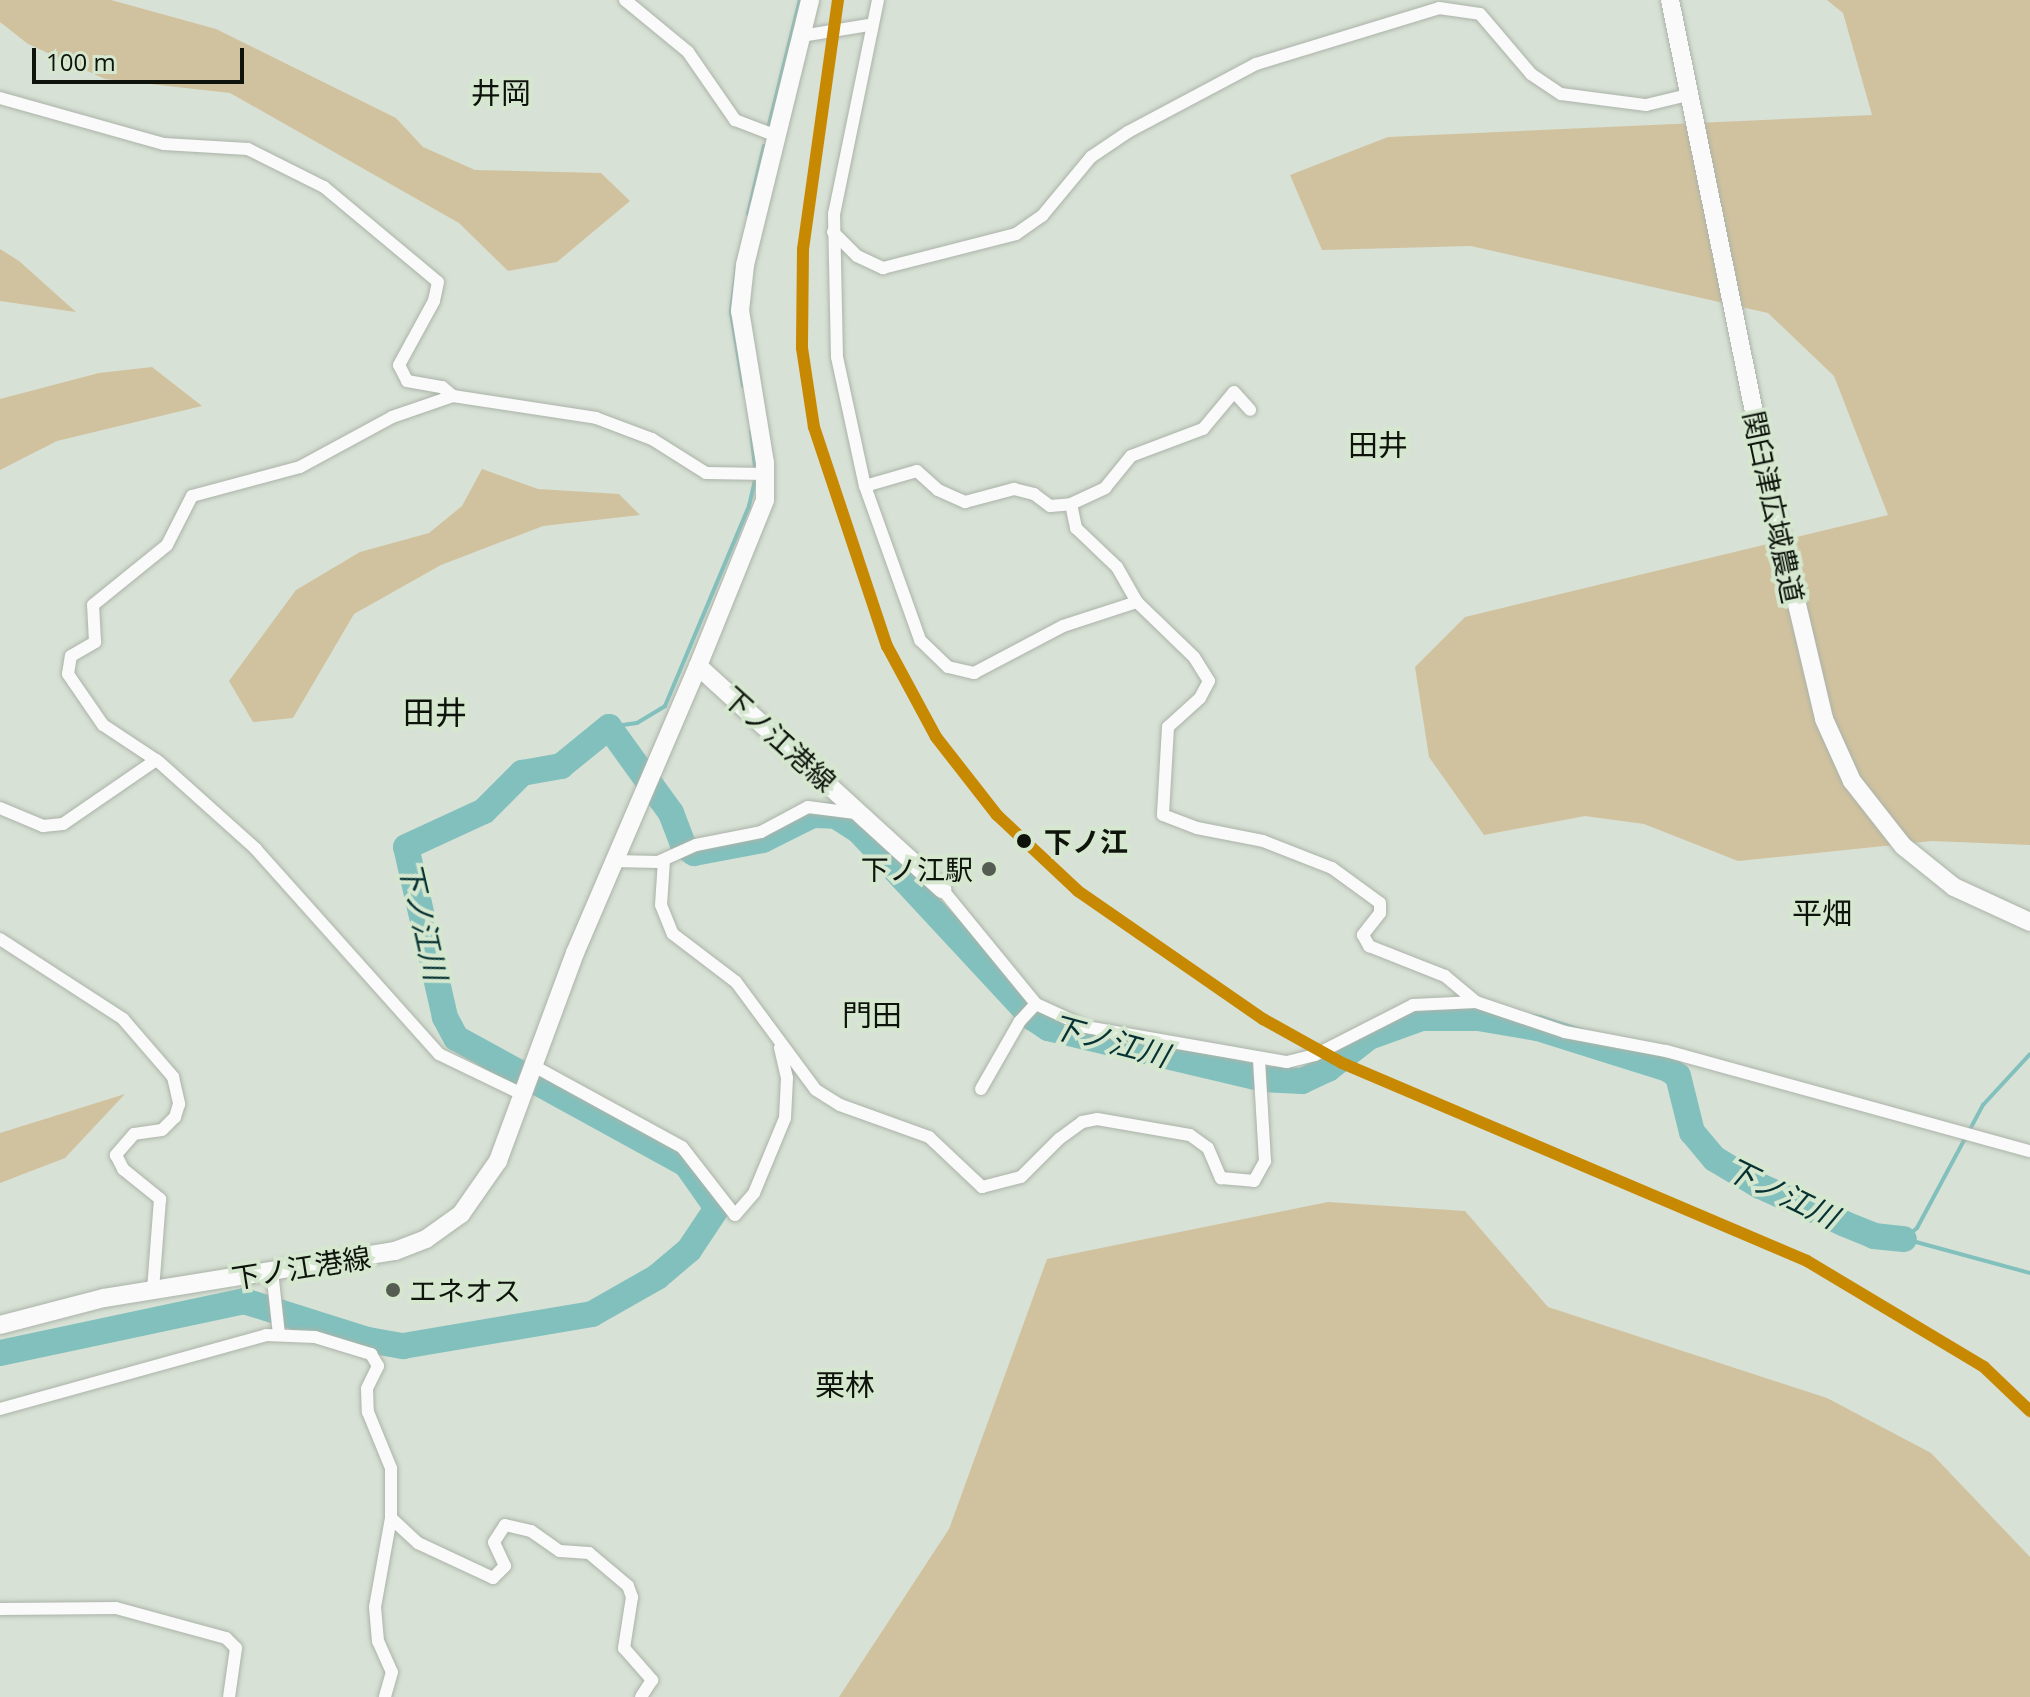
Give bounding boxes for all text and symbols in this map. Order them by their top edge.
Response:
scale bar [36,32,248,82]
text: 100 m [46,45,116,78]
district label: 井岡 [471,75,531,111]
street label: 関臼津広域農道 [1737,408,1811,606]
district label: 田井 [1348,427,1408,463]
street label: 下ノ江港線 [717,680,843,798]
district label: 田井 [403,693,467,731]
place label: 下ノ江 [1044,824,1128,858]
marker: 下ノ江 [1011,828,1037,854]
place label: 下ノ江駅 [861,852,973,886]
water label: 下ノ江川 [392,858,454,984]
marker: 下ノ江駅 [980,860,998,878]
district label: 平畑 [1792,895,1852,931]
district label: 門田 [842,997,902,1033]
water label: 下ノ江川 [1047,1008,1173,1074]
water label: 下ノ江川 [1720,1151,1844,1235]
street label: 下ノ江港線 [229,1239,373,1295]
place label: エネオス [409,1273,521,1307]
marker: エネオス [384,1281,402,1299]
district label: 栗林 [815,1367,875,1403]

